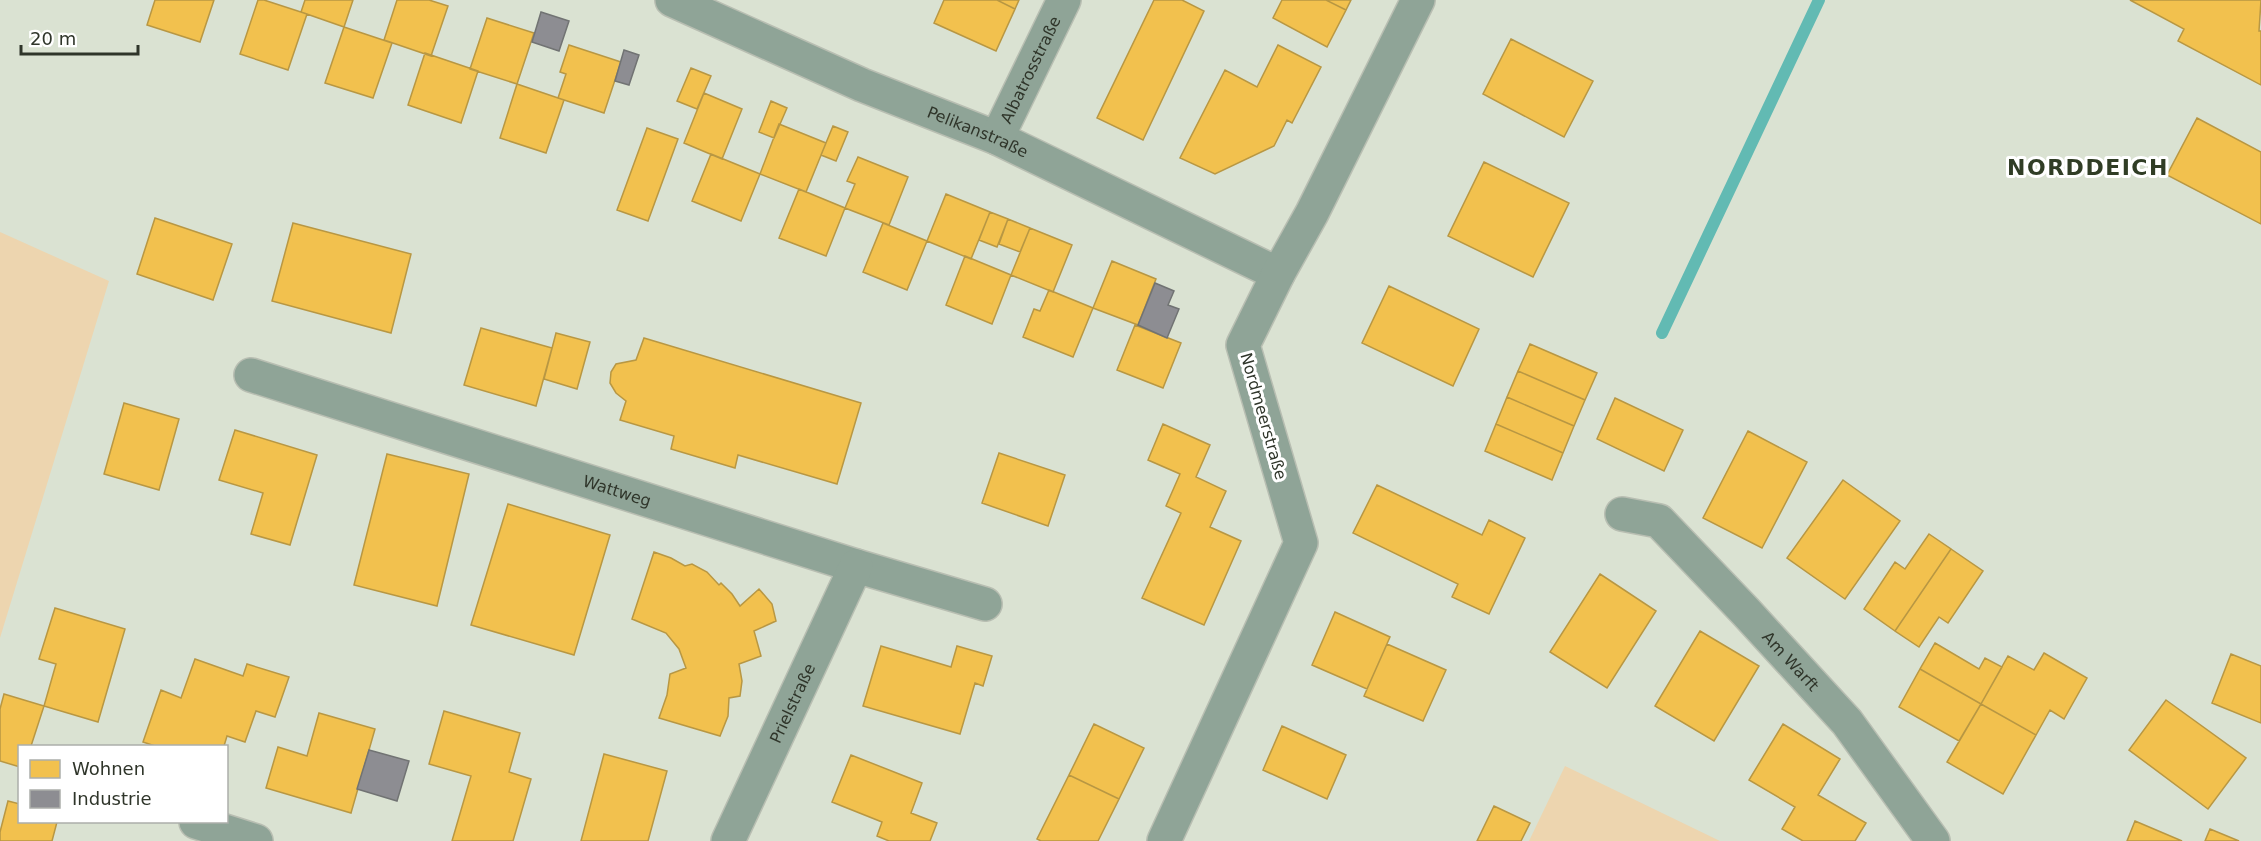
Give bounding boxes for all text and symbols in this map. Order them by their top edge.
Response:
street label: Albatrosstraße [997,13,1065,127]
scale bar [21,18,138,56]
text: 20 m [30,28,76,49]
street label: Pelikanstraße [924,103,1031,162]
district label: NORDDEICH [2007,155,2169,180]
street label: Nordmeerstraße [1236,351,1291,482]
street label: Wattweg [581,471,653,511]
street label: Am Warft [1758,627,1823,695]
street label: Prielstraße [766,661,819,746]
legend [18,745,228,823]
text: Wohnen [72,758,145,779]
text: Industrie [72,788,151,809]

